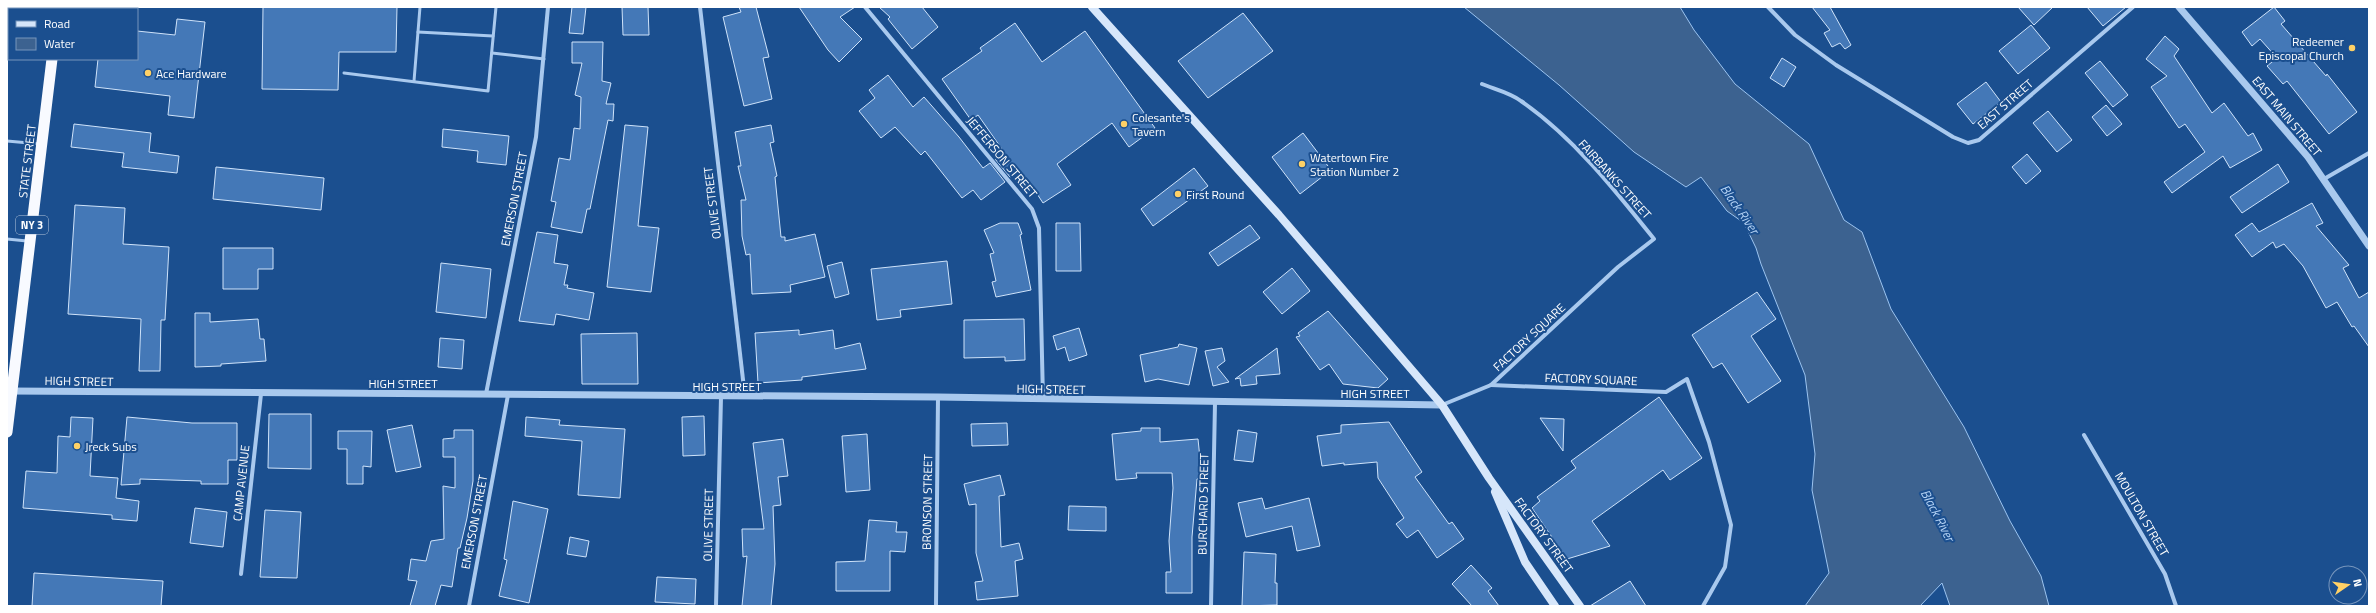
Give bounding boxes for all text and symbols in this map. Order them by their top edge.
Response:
legend [8,8,138,60]
text: Road [44,14,70,33]
place label: Redeemer Episcopal Church [2259,32,2344,65]
text: Water [44,34,75,53]
marker: Redeemer Episcopal Church [2347,43,2357,53]
place label: Ace Hardware [156,64,227,83]
marker: Ace Hardware [143,68,153,78]
street label: EAST MAIN STREET [2248,72,2327,161]
street label: EAST STREET [1973,74,2038,134]
place label: Colesante's Tavern [1132,108,1190,141]
street label: JEFFERSON STREET [962,112,1042,203]
marker: Colesante's Tavern [1119,119,1129,129]
street label: STATE STREET [13,122,41,199]
street label: FAIRBANKS STREET [1574,135,1657,224]
place label: Watertown Fire Station Number 2 [1310,148,1399,181]
street label: EMERSON STREET [496,150,533,248]
marker: Watertown Fire Station Number 2 [1297,159,1307,169]
street label: OLIVE STREET [698,165,726,240]
water label: Black River [1716,180,1765,239]
place label: First Round [1186,185,1244,204]
marker: First Round [1173,189,1183,199]
road number: NY 3 [16,216,48,234]
street label: FACTORY SQUARE [1489,298,1570,376]
street label: FACTORY SQUARE [1544,368,1638,390]
street label: HIGH STREET [44,371,114,391]
street label: HIGH STREET [369,374,438,393]
street label: HIGH STREET [693,377,762,396]
street label: HIGH STREET [1016,379,1086,399]
street label: HIGH STREET [1341,384,1410,403]
place label: Jreck Subs [85,437,137,456]
marker: Jreck Subs [72,441,82,451]
street label: CAMP AVENUE [228,444,254,522]
street label: BURCHARD STREET [1193,452,1213,555]
street label: BRONSON STREET [917,453,937,550]
street label: MOULTON STREET [2110,468,2174,560]
street label: EMERSON STREET [456,473,493,571]
water label: Black River [1916,485,1961,546]
street label: OLIVE STREET [698,488,718,562]
street label: FACTORY STREET [1510,493,1578,577]
north arrow [2328,565,2368,605]
text: N [2349,577,2366,588]

